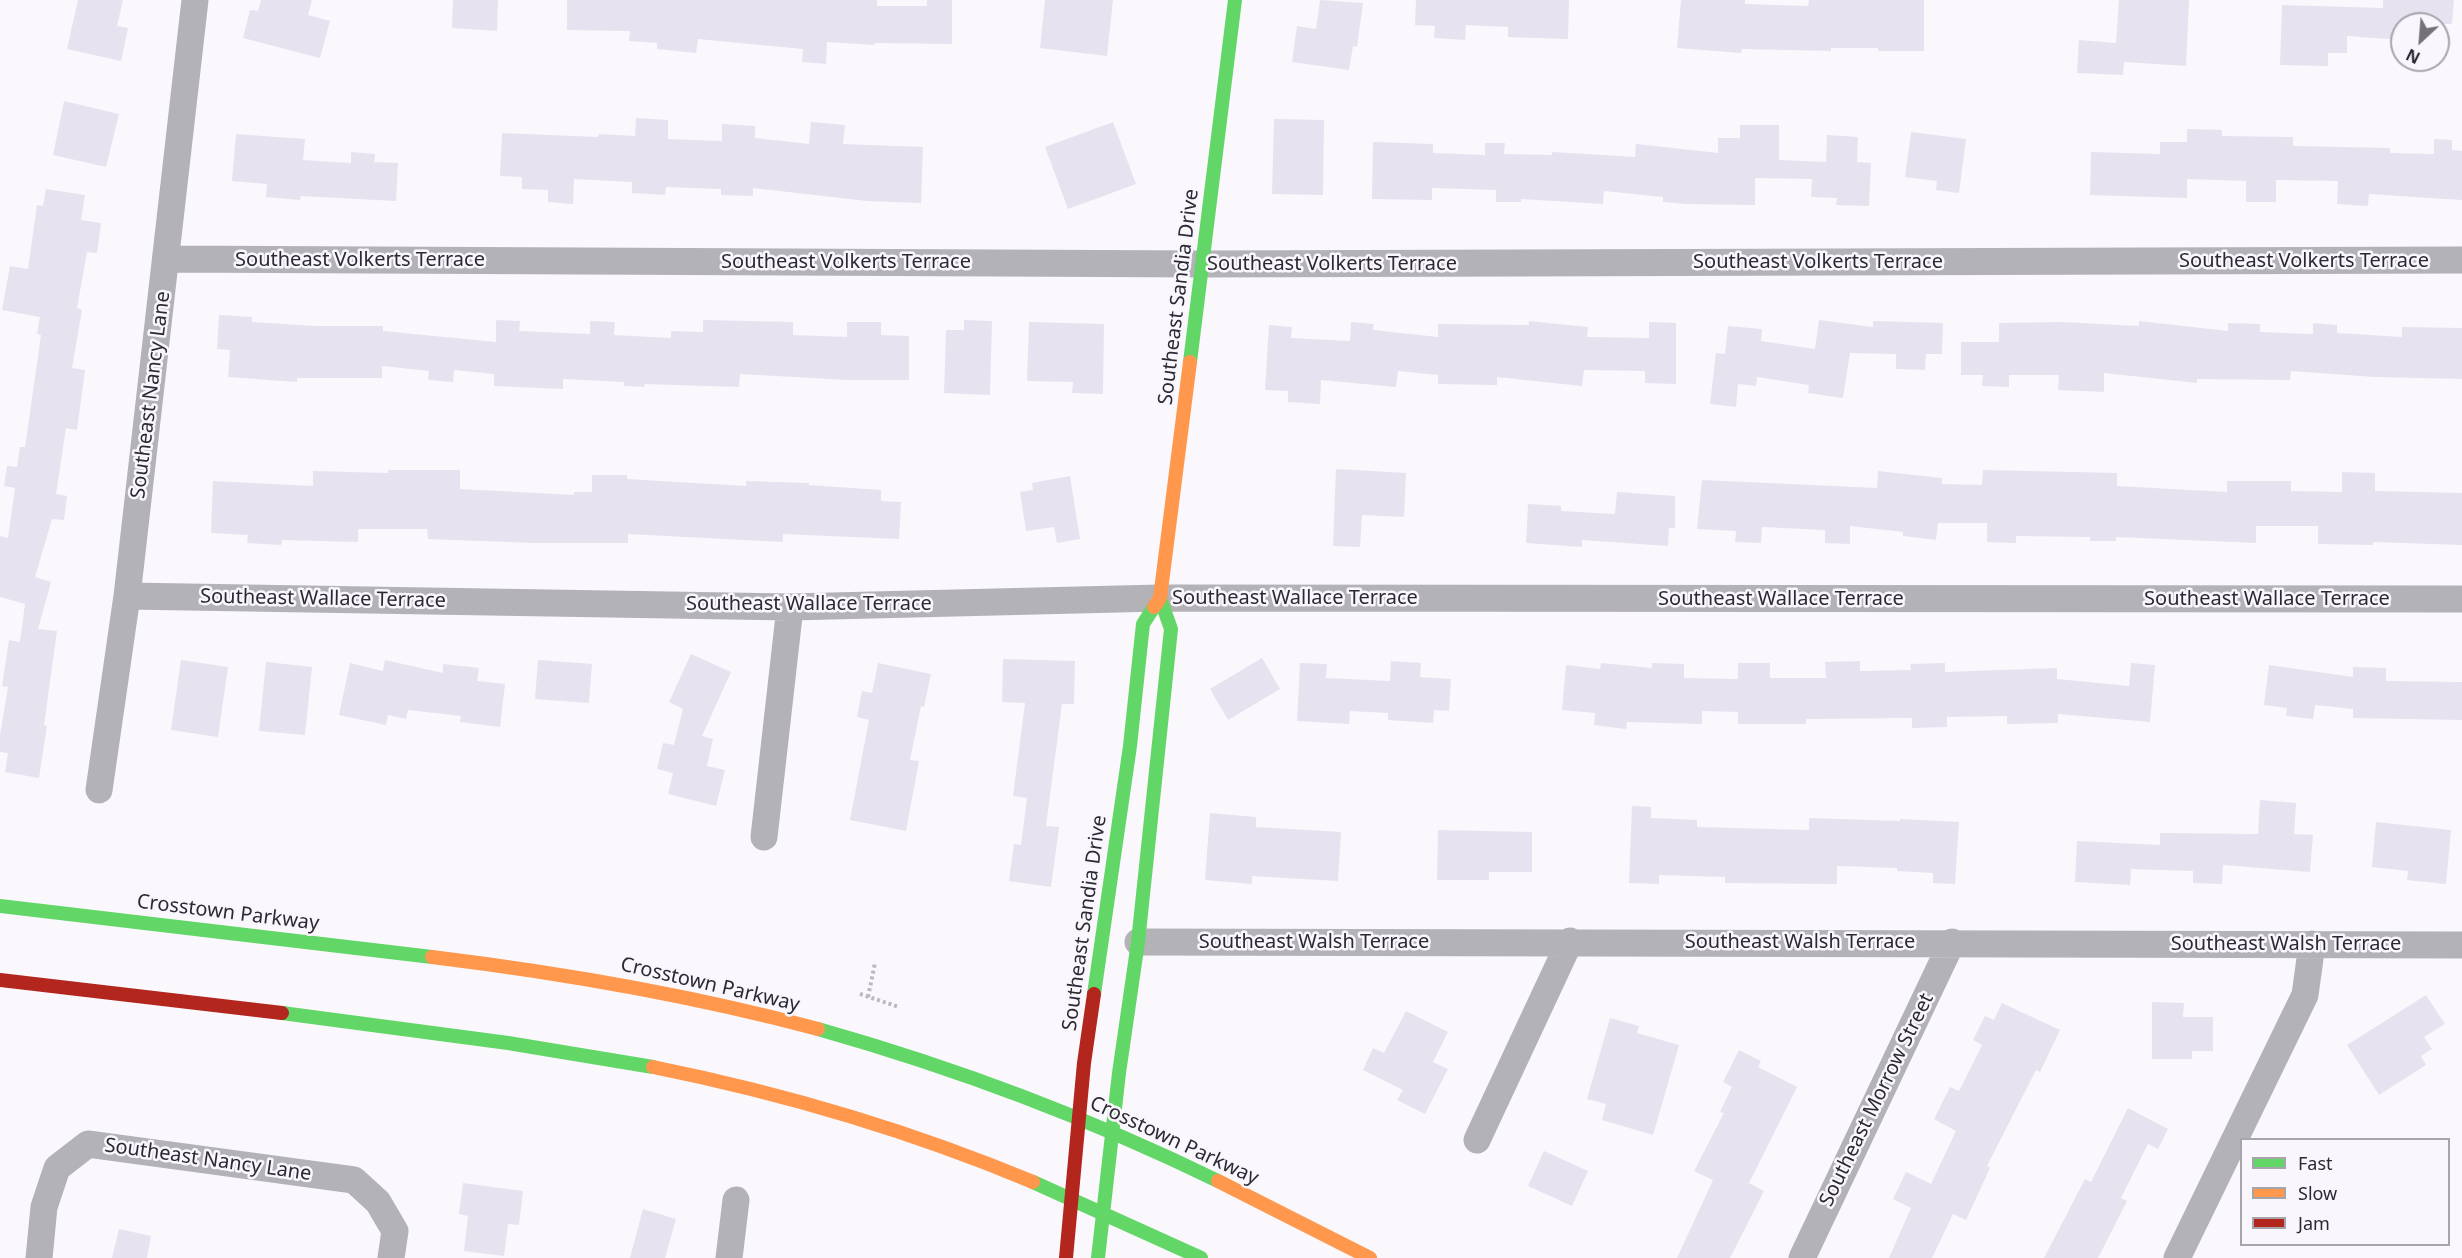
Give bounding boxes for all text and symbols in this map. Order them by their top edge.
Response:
north arrow [2390,12,2450,72]
text: N [2402,44,2424,69]
street label: Southeast Sandia Drive [1154,188,1204,406]
street label: Southeast Volkerts Terrace [235,248,485,272]
street label: Southeast Volkerts Terrace [2179,249,2429,273]
street label: Southeast Volkerts Terrace [721,250,971,274]
street label: Southeast Volkerts Terrace [1693,250,1943,274]
street label: Southeast Volkerts Terrace [1207,252,1457,276]
street label: Southeast Nancy Lane [126,290,176,500]
street label: Southeast Wallace Terrace [200,585,446,613]
street label: Southeast Wallace Terrace [1172,586,1418,610]
street label: Southeast Wallace Terrace [1658,587,1904,611]
street label: Southeast Wallace Terrace [2144,587,2390,611]
street label: Southeast Wallace Terrace [686,592,932,616]
street label: Southeast Sandia Drive [1058,814,1112,1032]
street label: Crosstown Parkway [136,890,320,936]
street label: Southeast Walsh Terrace [1199,930,1429,954]
street label: Southeast Walsh Terrace [1685,930,1915,954]
street label: Southeast Walsh Terrace [2171,932,2401,956]
street label: Crosstown Parkway [618,953,802,1017]
street label: Southeast Morrow Street [1815,989,1939,1211]
street label: Crosstown Parkway [1086,1091,1262,1191]
street label: Southeast Nancy Lane [103,1134,313,1186]
legend [2240,1138,2450,1246]
text: Fast [2298,1151,2333,1175]
text: Slow [2298,1181,2337,1205]
text: Jam [2298,1211,2330,1235]

